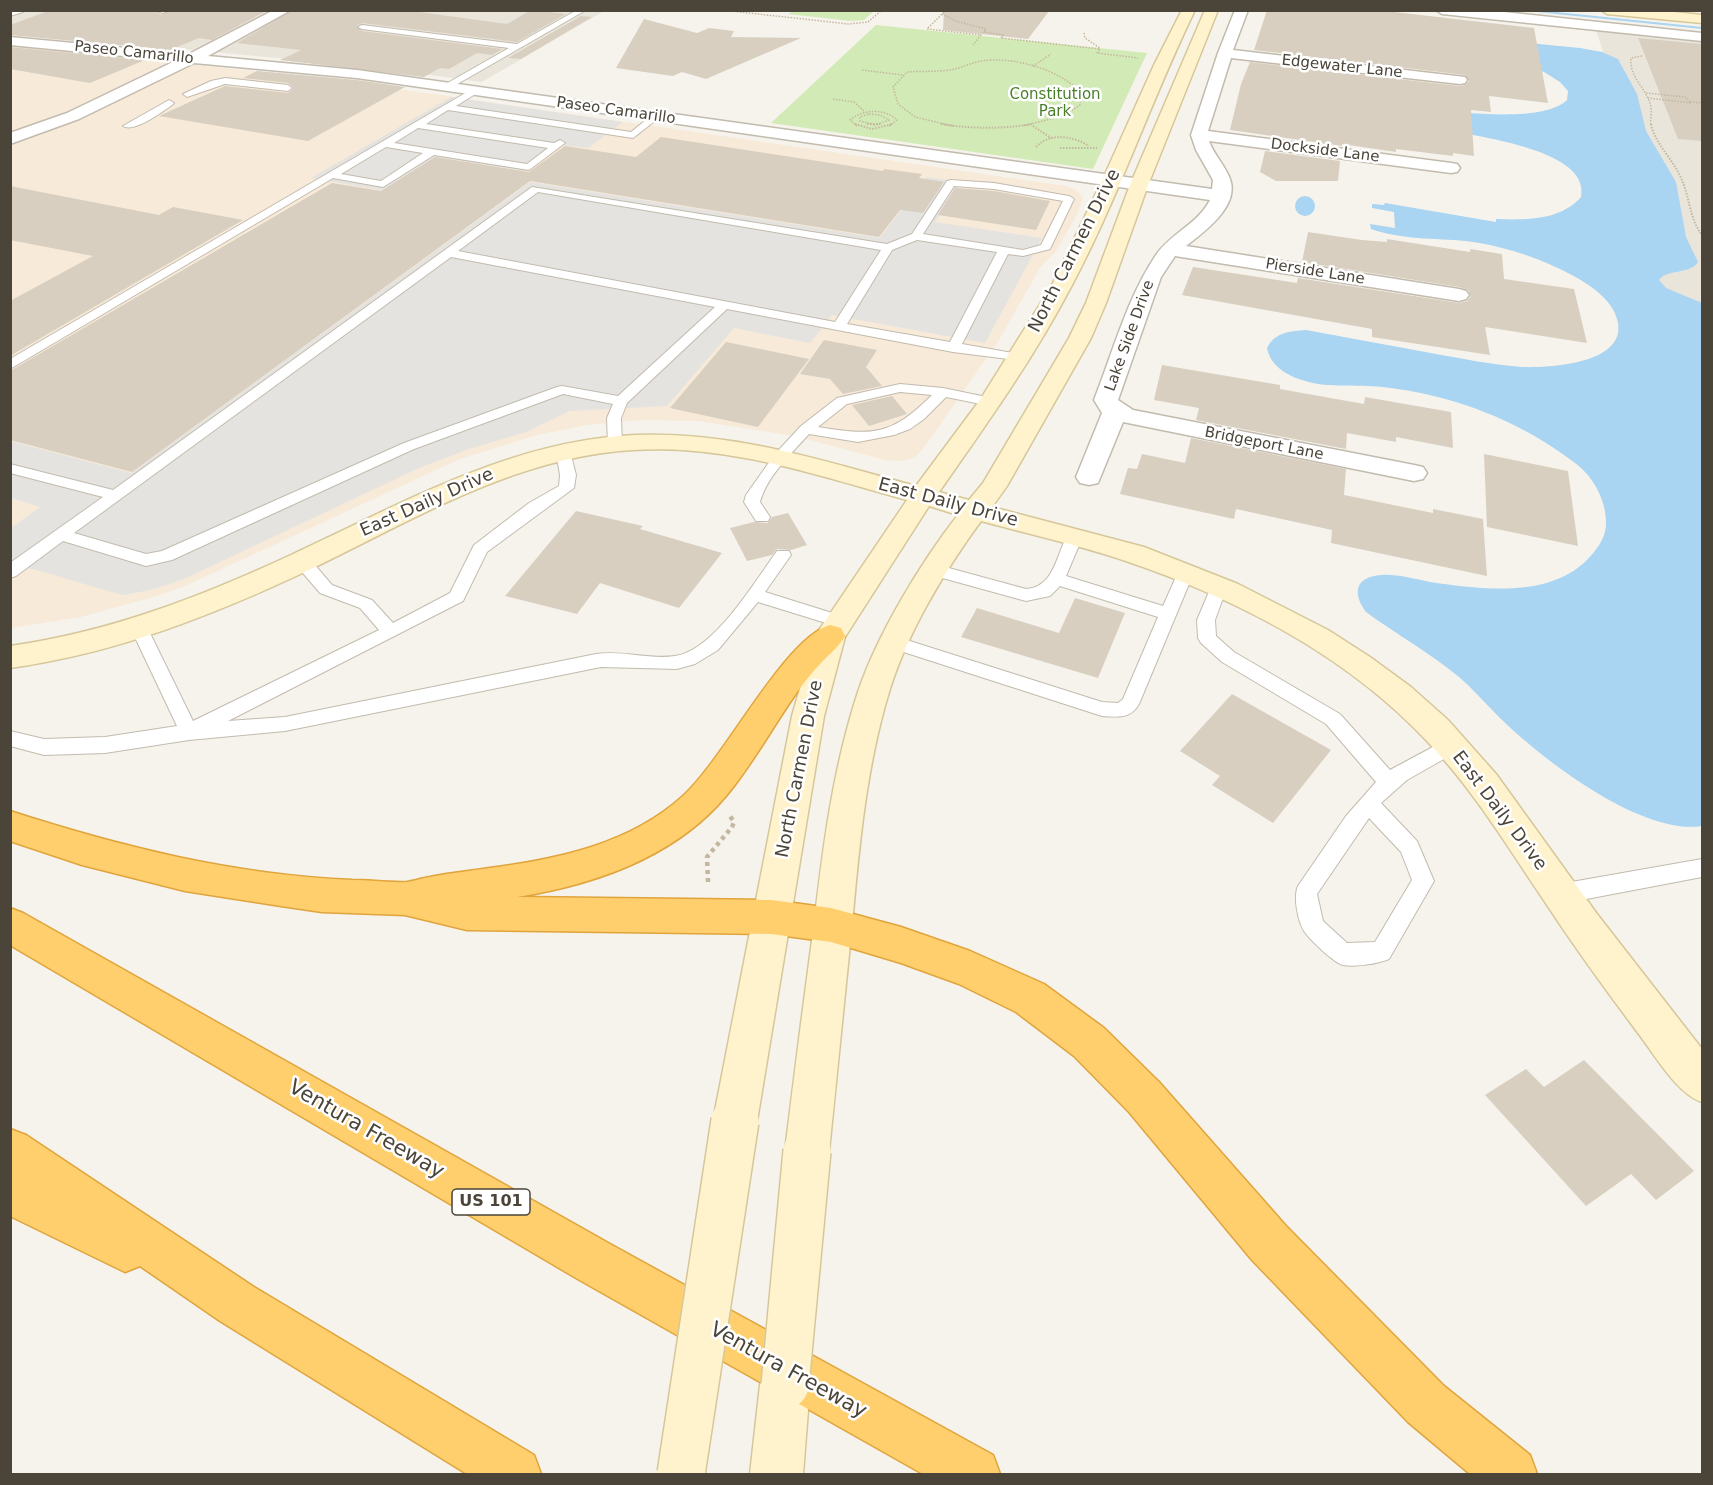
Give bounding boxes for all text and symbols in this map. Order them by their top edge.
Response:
street label: Paseo Camarillo [73,38,195,68]
street label: Edgewater Lane [1281,52,1403,82]
park label: Constitution Park [1009,86,1101,121]
street label: Paseo Camarillo [555,94,677,128]
street label: Dockside Lane [1270,135,1380,167]
street label: North Carmen Drive [1024,166,1126,336]
street label: Pierside Lane [1264,255,1366,289]
street label: Lake Side Drive [1102,278,1158,394]
street label: Bridgeport Lane [1203,424,1325,464]
street label: East Daily Drive [357,464,497,542]
street label: East Daily Drive [876,474,1020,532]
street label: North Carmen Drive [772,678,828,860]
street label: East Daily Drive [1447,747,1551,875]
street label: Ventura Freeway [284,1075,448,1185]
road number: US 101 [452,1189,530,1215]
street label: Ventura Freeway [705,1317,871,1425]

